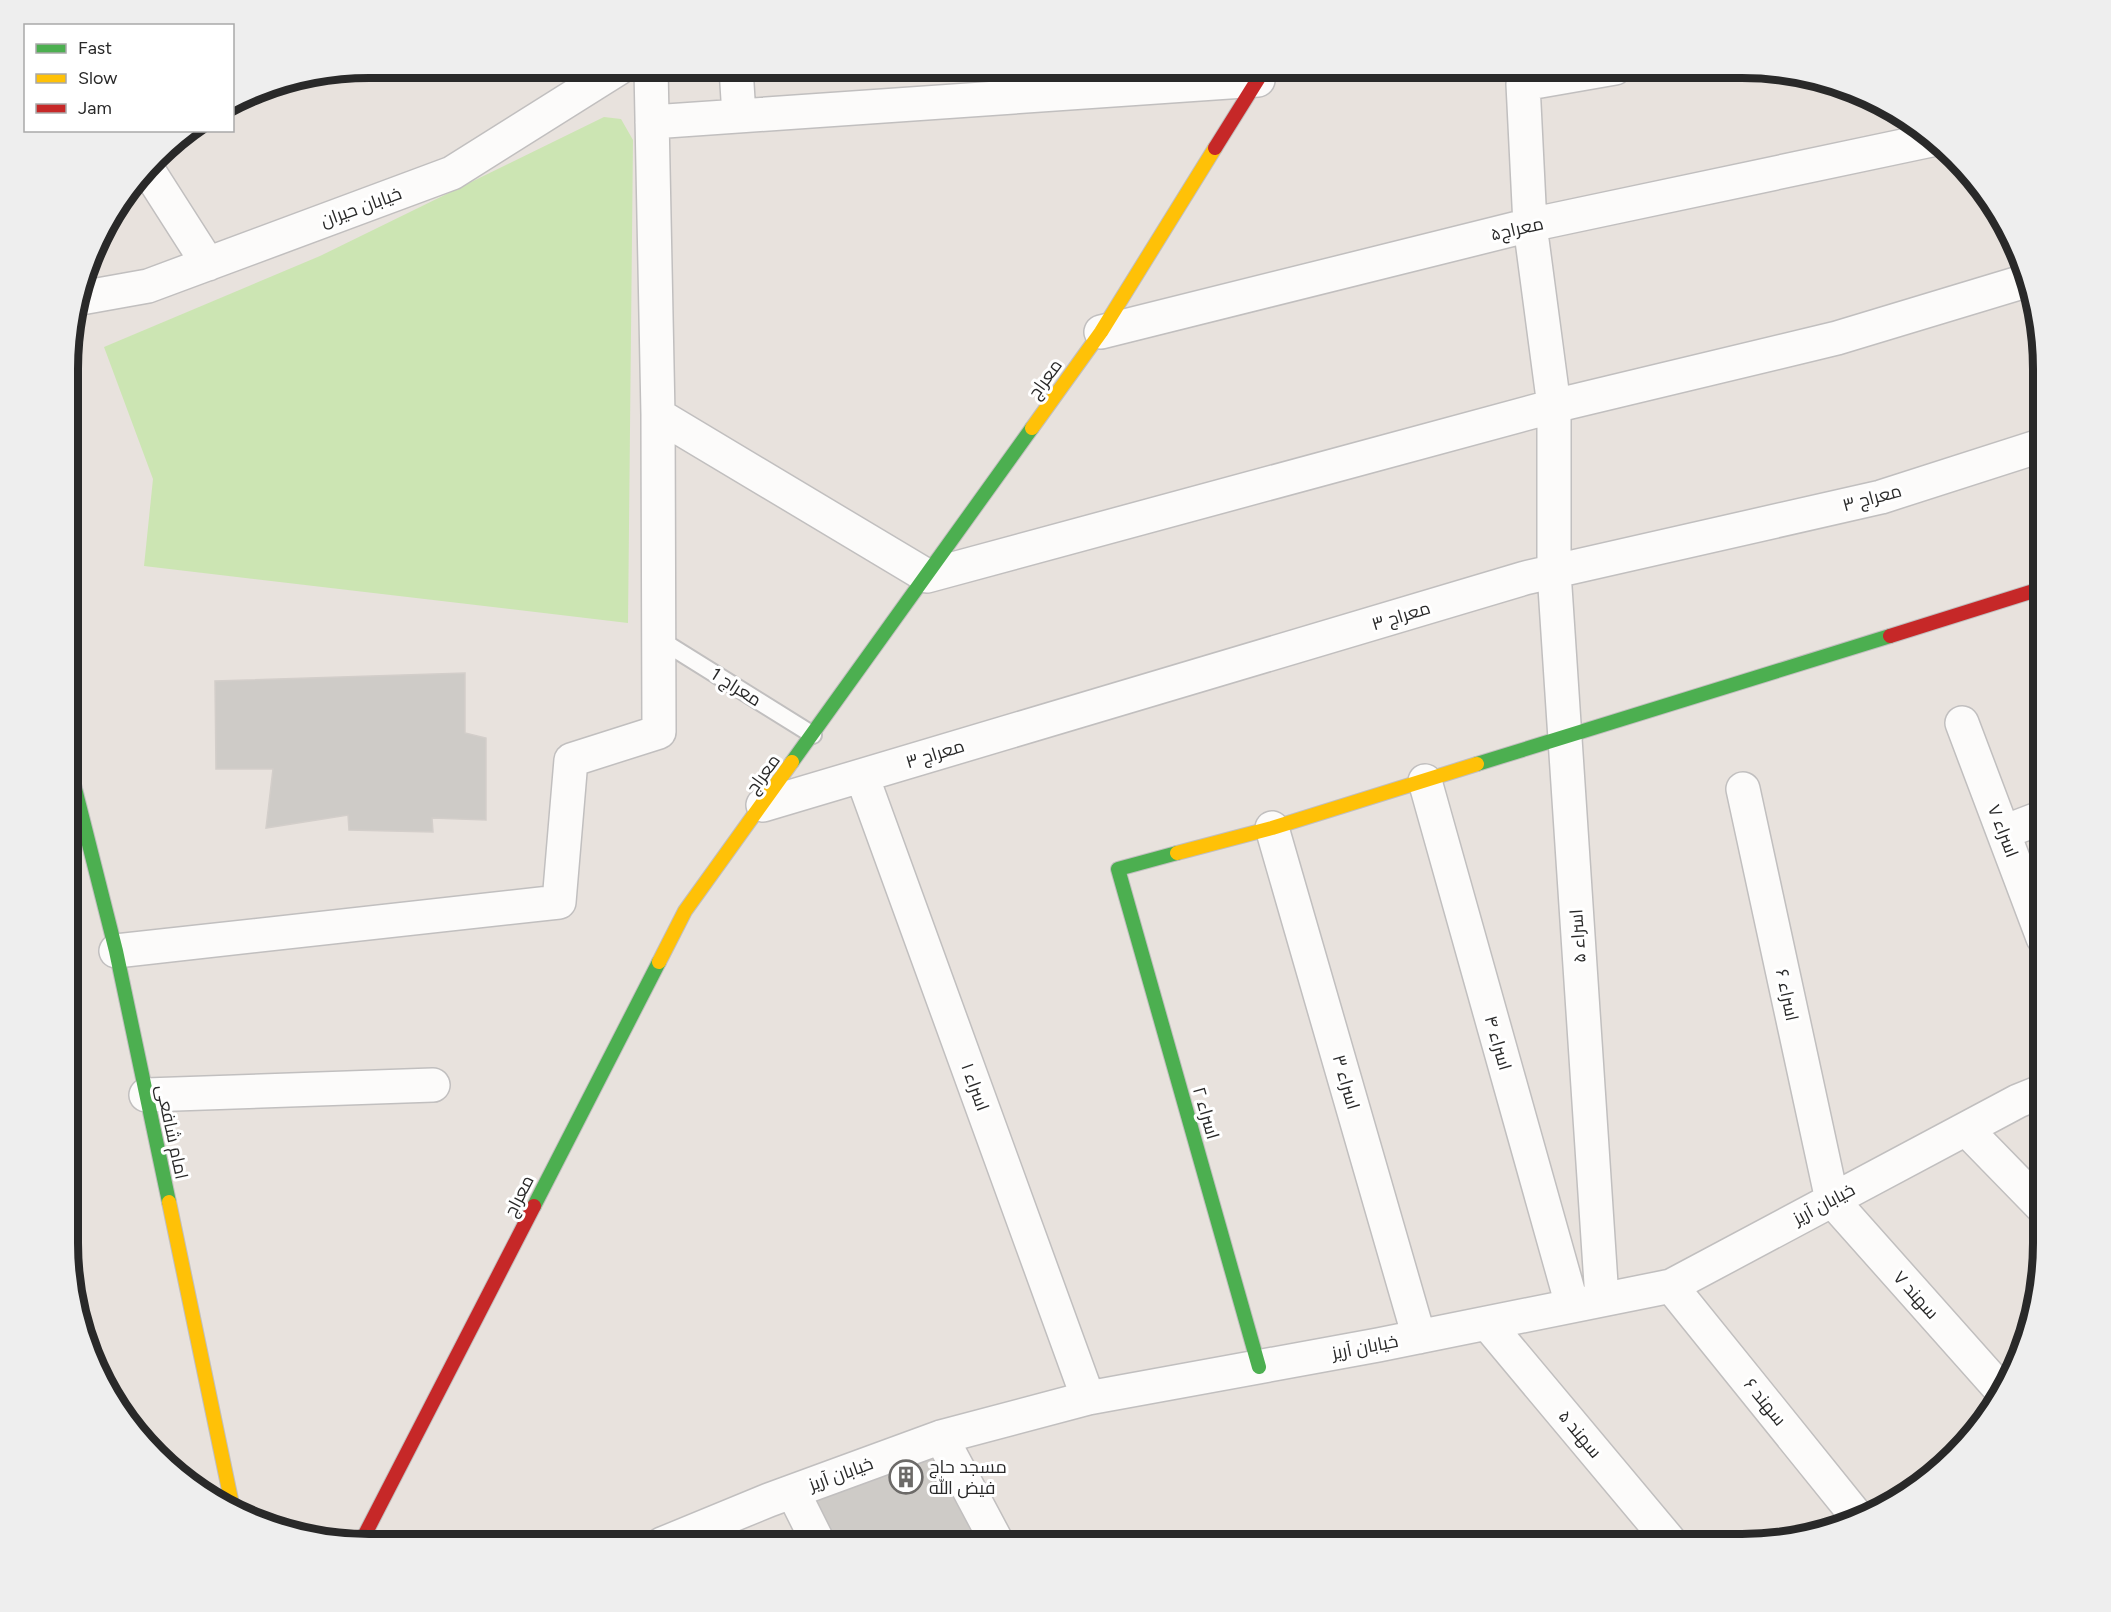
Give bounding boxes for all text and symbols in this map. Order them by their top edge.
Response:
legend [24,24,234,132]
text: Fast [78,37,112,59]
text: Slow [78,67,117,89]
text: Jam [78,97,112,119]
street label: خیابان حیران [317,182,405,232]
street label: معراج۵ [1488,212,1546,247]
street label: معراج [1023,355,1068,404]
street label: معراج ۳ [1840,480,1904,517]
street label: معراج ۳ [1369,597,1433,636]
street label: معراج 1 [706,663,765,712]
street label: معراج ۳ [903,735,967,774]
street label: معراج [741,750,786,799]
street label: اسراء ۷ [1983,801,2023,861]
street label: اسراء ۵ [1565,908,1591,964]
street label: اسراء ۶ [1771,967,1803,1023]
street label: اسراء ۴ [1480,1013,1516,1073]
street label: اسراء ۳ [1328,1052,1364,1112]
street label: اسراء ۱ [956,1060,994,1114]
street label: امام شافعی [150,1083,193,1181]
street label: اسراء ۲ [1188,1084,1224,1142]
street label: معراج [499,1172,540,1221]
street label: خیابان آریز [1788,1179,1859,1230]
street label: سهند ۷ [1889,1266,1943,1324]
street label: خیابان آریز [1329,1330,1400,1364]
street label: سهند ۶ [1739,1374,1791,1430]
street label: سهند ۵ [1554,1405,1606,1463]
street label: خیابان آریز [805,1452,876,1496]
place label: مسجد حاج فیض الله [929,1456,1007,1499]
building icon: مسجد حاج فیض الله [888,1459,924,1495]

